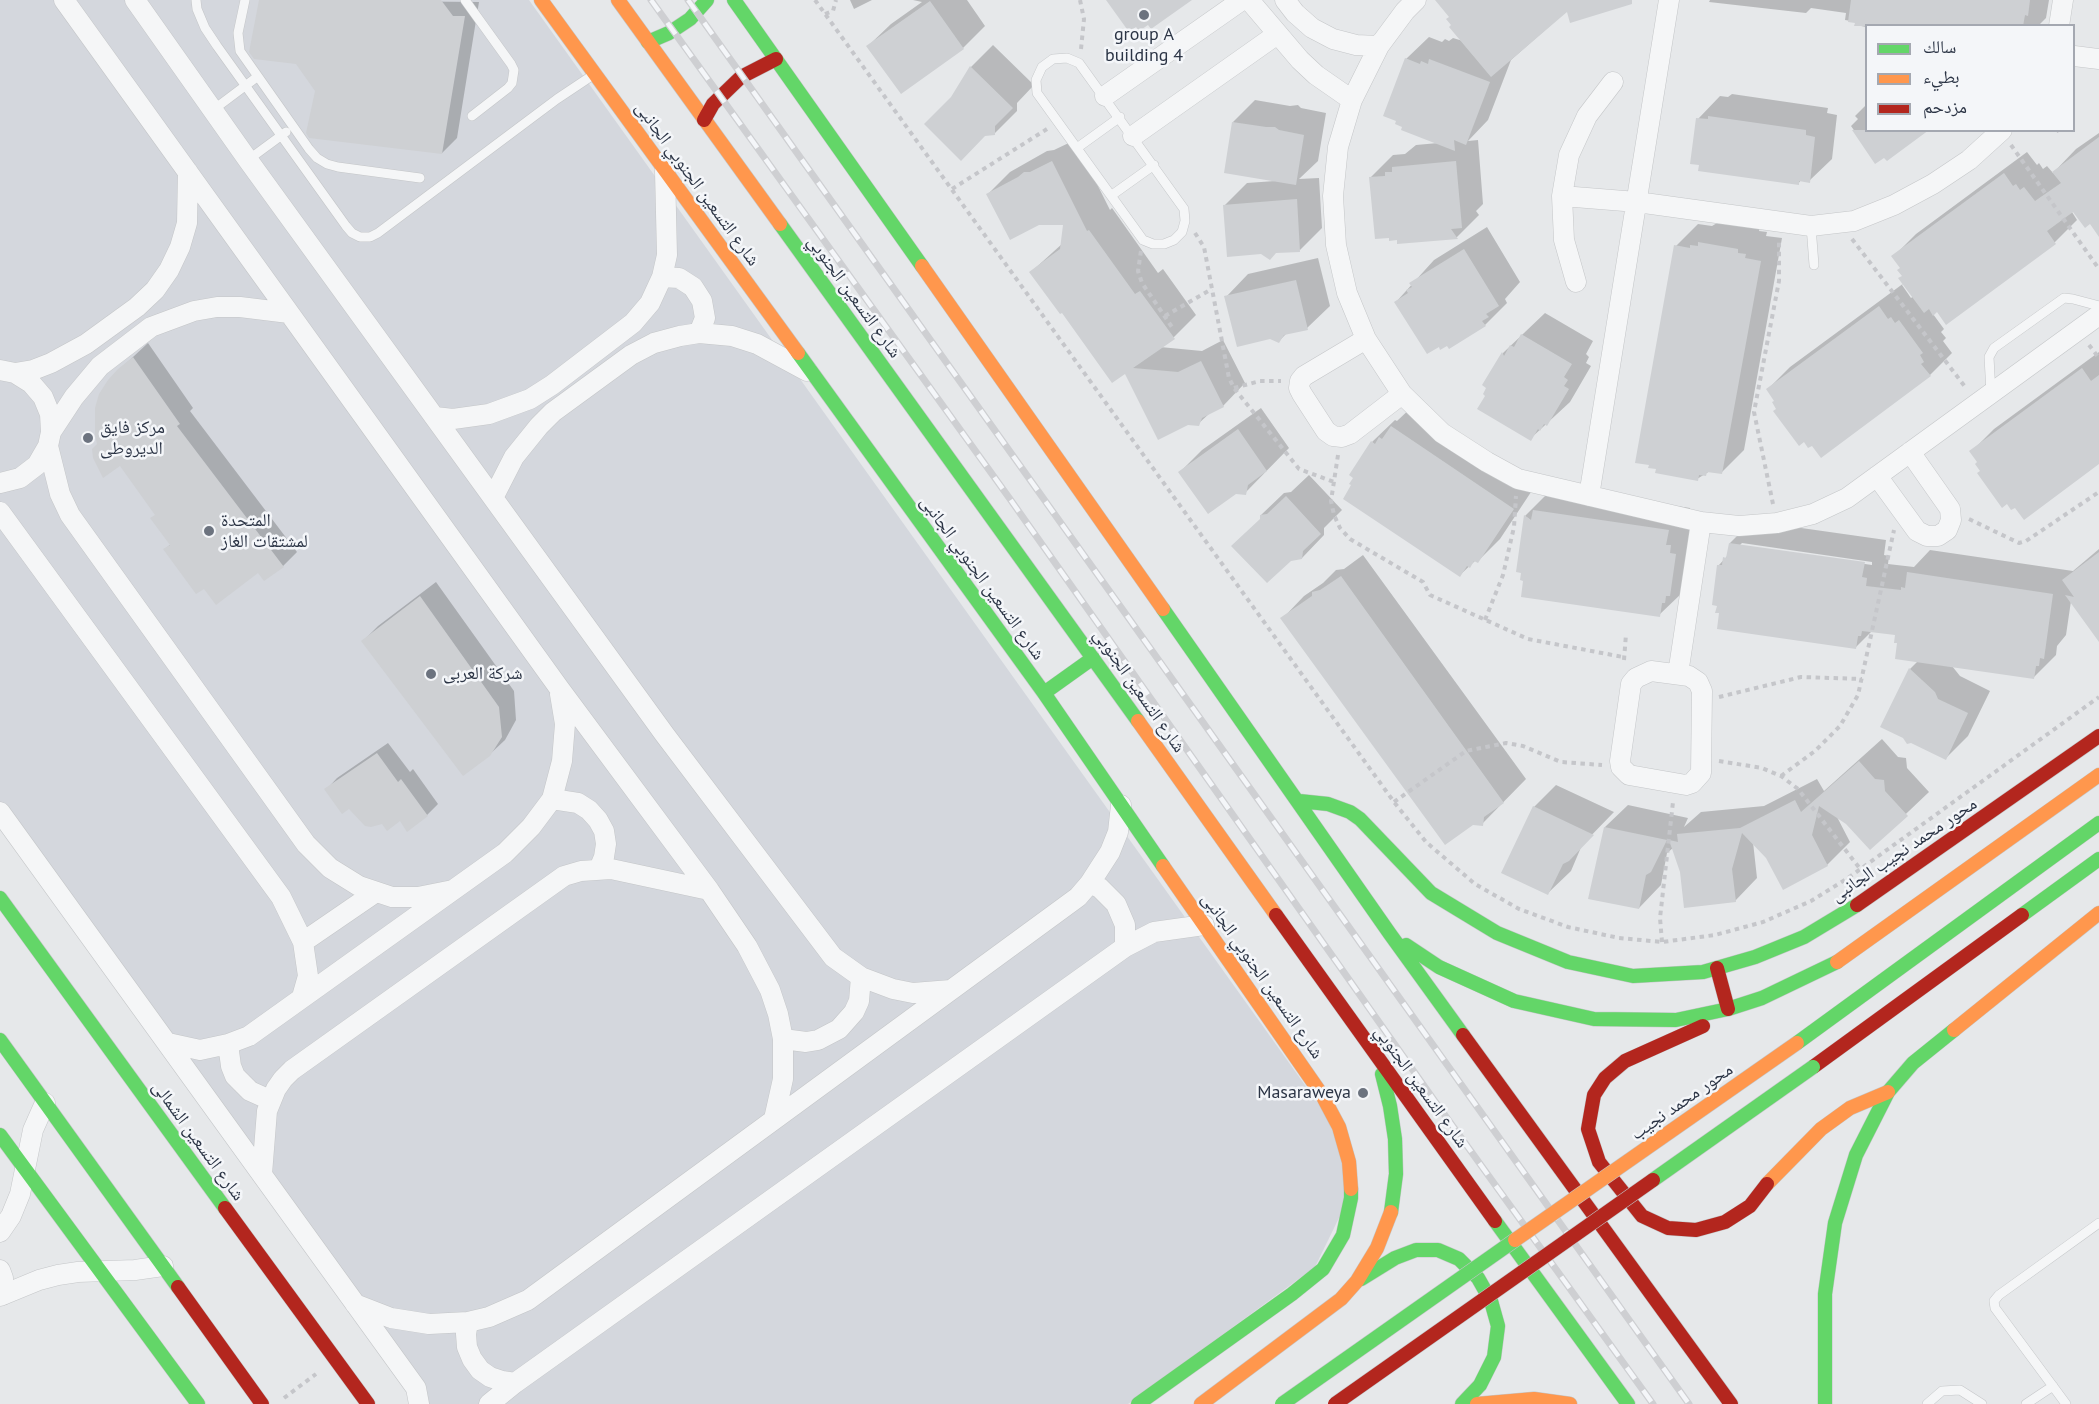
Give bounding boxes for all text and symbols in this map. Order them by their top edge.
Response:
marker: group A building 4 [1137,8,1151,22]
place label: group A building 4 [1105,24,1183,66]
legend [1865,24,2075,132]
text: سالك [1923,35,1956,58]
text: بطيء [1923,65,1960,88]
text: مزدحم [1923,95,1967,118]
street label: شارع التسعين الجنوبي الجانبى [630,98,764,270]
street label: شارع التسعين الجنوبي [802,232,906,362]
place label: مركز فايق الديروطى [100,417,165,460]
marker: مركز فايق الديروطى [81,431,95,445]
street label: شارع التسعين الجنوبي الجانبى [915,492,1049,664]
place label: المتحدة لمشتقات الغاز [221,510,308,552]
marker: المتحدة لمشتقات الغاز [202,524,216,538]
street label: شارع التسعين الجنوبي [1088,625,1190,757]
place label: شركة العربى [443,663,523,685]
marker: شركة العربى [424,667,438,681]
street label: محور محمد نجيب الجانبى [1827,793,1981,907]
street label: شارع التسعين الجنوبي الجانبى [1196,889,1328,1063]
street label: شارع التسعين الجنوبي [1369,1022,1473,1152]
street label: محور محمد نجيب [1627,1059,1737,1145]
street label: شارع التسعين الشمالى [147,1077,249,1205]
place label: Masaraweya [1257,1082,1351,1104]
marker: Masaraweya [1356,1086,1370,1100]

